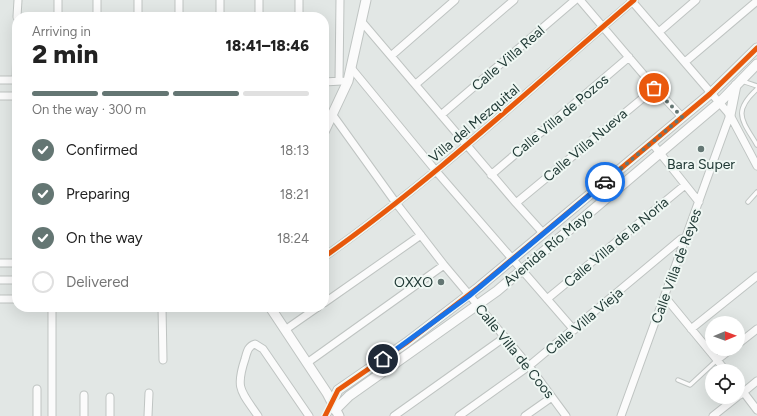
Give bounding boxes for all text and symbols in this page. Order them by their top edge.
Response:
street label: Calle Villa Real [468,22,548,95]
text: Arriving in [32,24,91,39]
text: 18:41–18:46 [226,37,309,55]
text: 2 min [32,38,98,70]
street label: Calle Villa de Pozos [508,71,612,162]
pin [637,71,671,105]
icon: bag [643,77,665,99]
street label: Villa del Mezquital [426,81,523,166]
text: On the way · 300 m [32,102,146,117]
street label: Calle Villa Nueva [540,105,631,186]
icon: check [32,139,54,161]
text: Confirmed [66,141,138,159]
text: 18:13 [280,143,309,158]
marker: Bara Super [696,144,706,154]
place label: Bara Super [667,156,735,173]
courier [585,162,625,202]
icon: car [594,171,616,193]
icon: check [32,183,54,205]
text: Preparing [66,185,130,203]
text: 18:21 [280,187,309,202]
street label: Calle Villa de la Noria [561,194,672,291]
street label: Avenida Río Mayo [500,205,597,290]
street label: Calle Villa de Reyes [648,206,705,326]
icon: check [32,227,54,249]
text: On the way [66,229,143,247]
text: 18:24 [277,231,309,246]
text: Delivered [66,273,129,291]
place label: OXXO [394,274,433,291]
marker: OXXO [436,277,446,287]
street label: Calle Villa Vieja [542,284,626,359]
street label: Calle Villa de Coos [471,301,558,402]
north arrow [705,316,745,356]
map controls [705,316,745,404]
pin [366,342,400,376]
icon: home [372,348,394,370]
button: locate [705,364,745,404]

